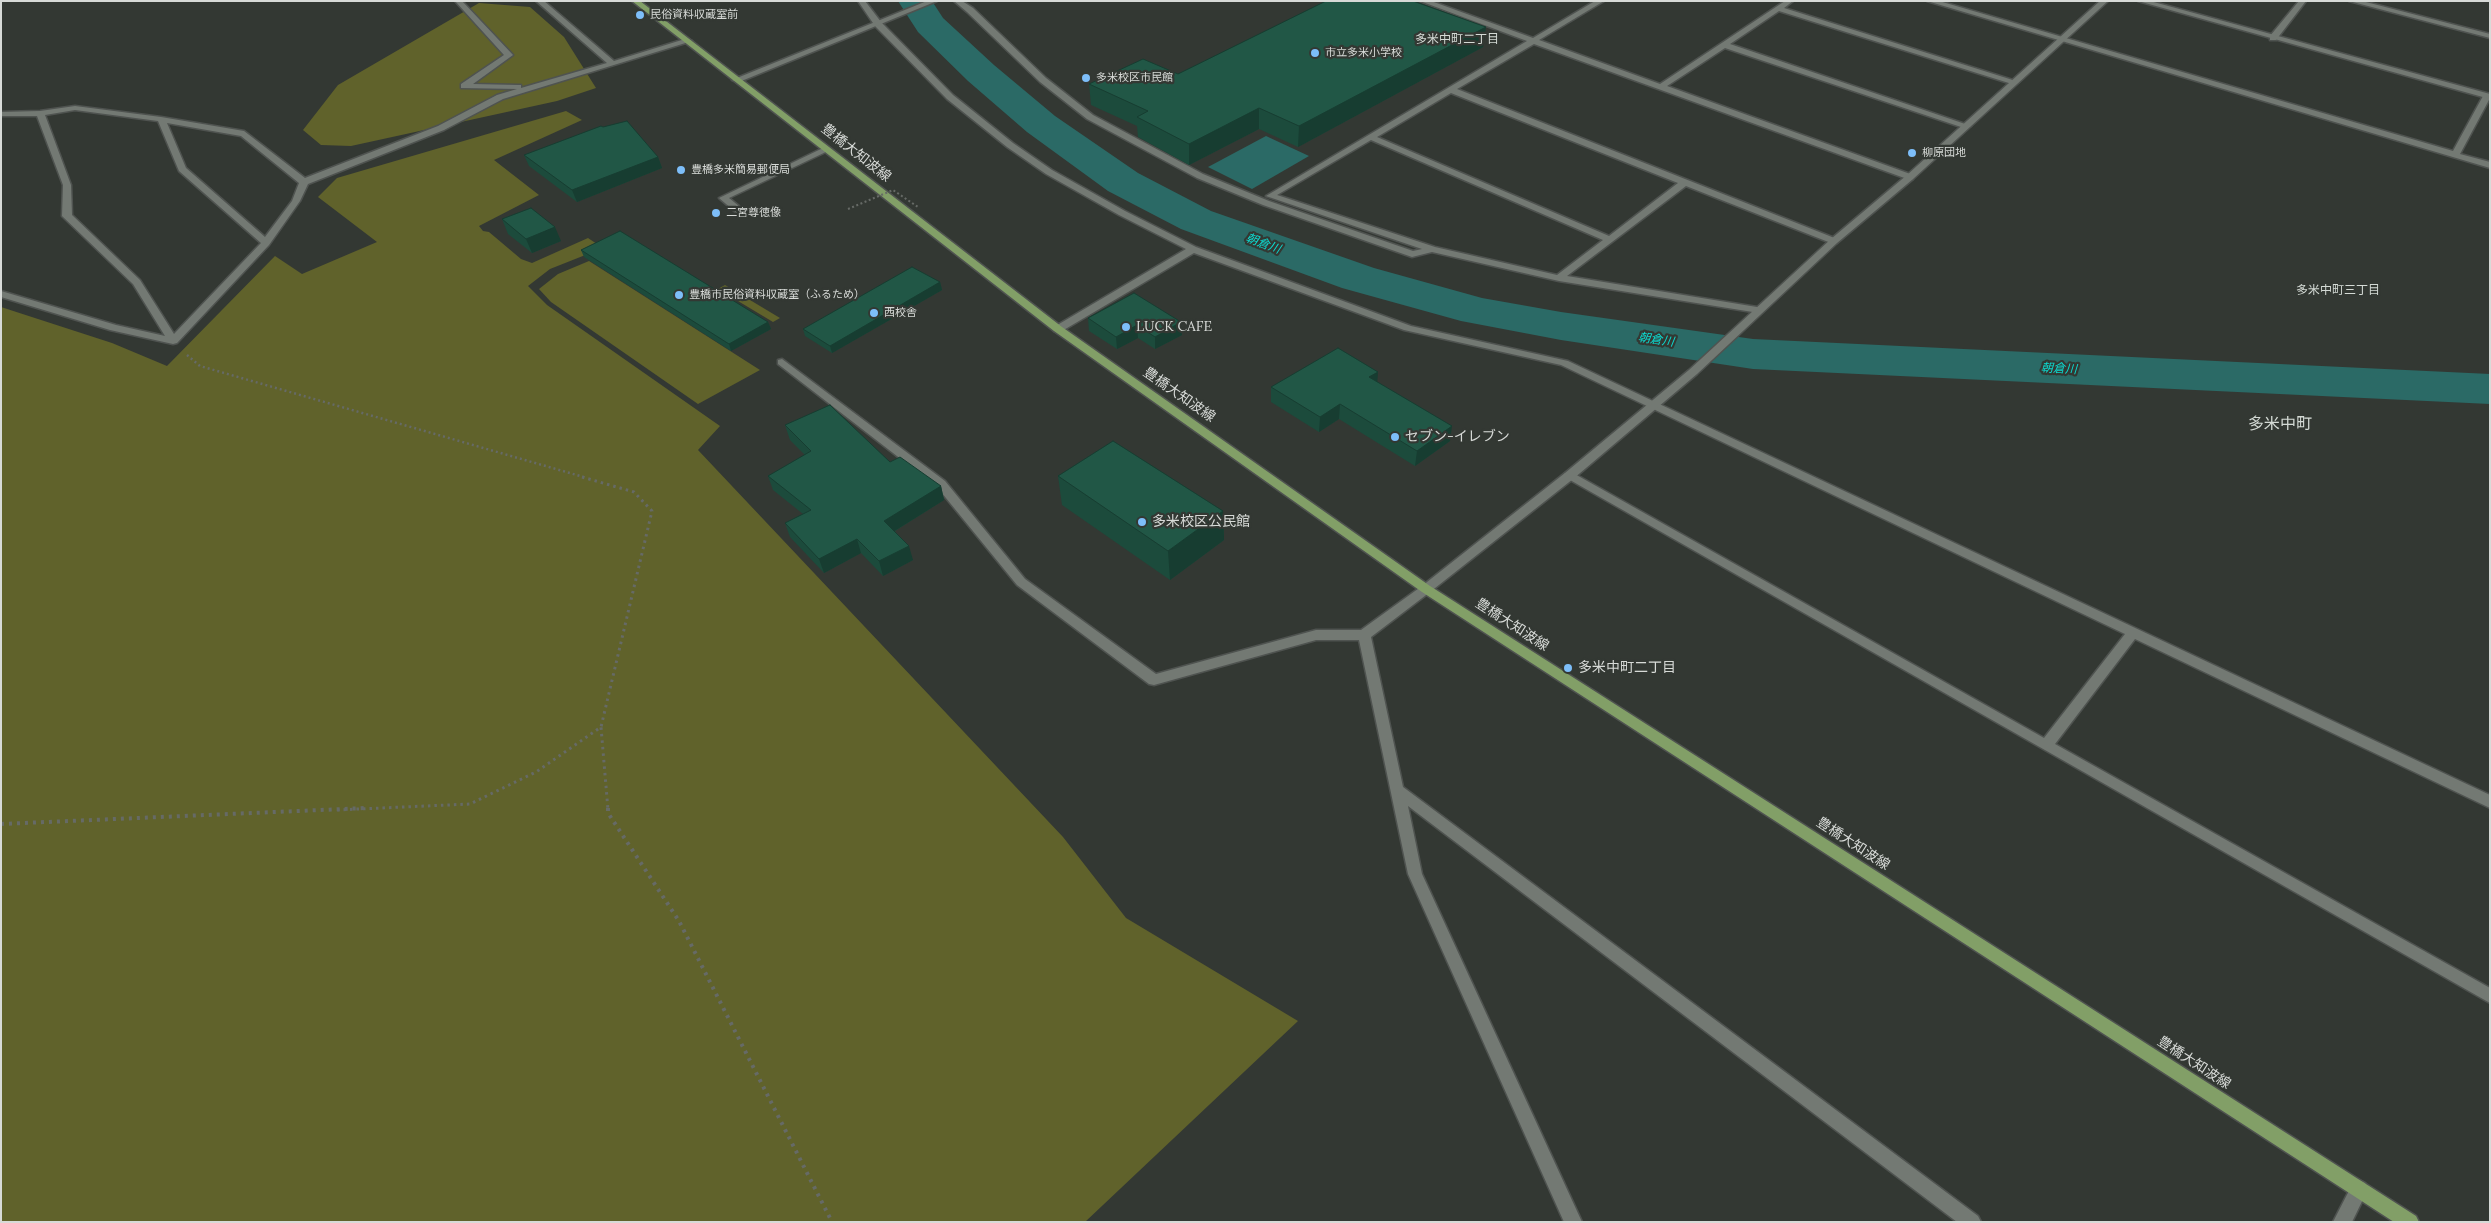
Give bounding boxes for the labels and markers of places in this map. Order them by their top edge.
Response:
place label: 民俗資料収蔵室前 [650,8,738,22]
marker: 民俗資料収蔵室前 [634,9,646,21]
place label: 市立多米小学校 [1325,46,1402,60]
marker: 市立多米小学校 [1309,47,1321,59]
place label: 多米校区市民館 [1096,71,1173,85]
marker: 多米校区市民館 [1080,72,1092,84]
place label: 柳原団地 [1922,146,1966,160]
marker: 柳原団地 [1906,147,1918,159]
place label: 豊橋多米簡易郵便局 [691,163,790,177]
marker: 豊橋多米簡易郵便局 [675,164,687,176]
place label: 二宮尊徳像 [726,206,781,220]
marker: 二宮尊徳像 [710,207,722,219]
place label: 豊橋市民俗資料収蔵室（ふるため） [689,288,865,302]
marker: 豊橋市民俗資料収蔵室（ふるため） [673,289,685,301]
place label: 西校舎 [884,306,917,320]
marker: 西校舎 [868,307,880,319]
place label: LUCK CAFE [1136,319,1212,335]
marker: LUCK CAFE [1120,321,1132,333]
place label: セブン-イレブン [1405,429,1510,445]
marker: セブン-イレブン [1389,431,1401,443]
place label: 多米校区公民館 [1152,514,1250,530]
marker: 多米校区公民館 [1136,516,1148,528]
place label: 多米中町二丁目 [1578,660,1676,676]
marker: 多米中町二丁目 [1562,662,1574,674]

